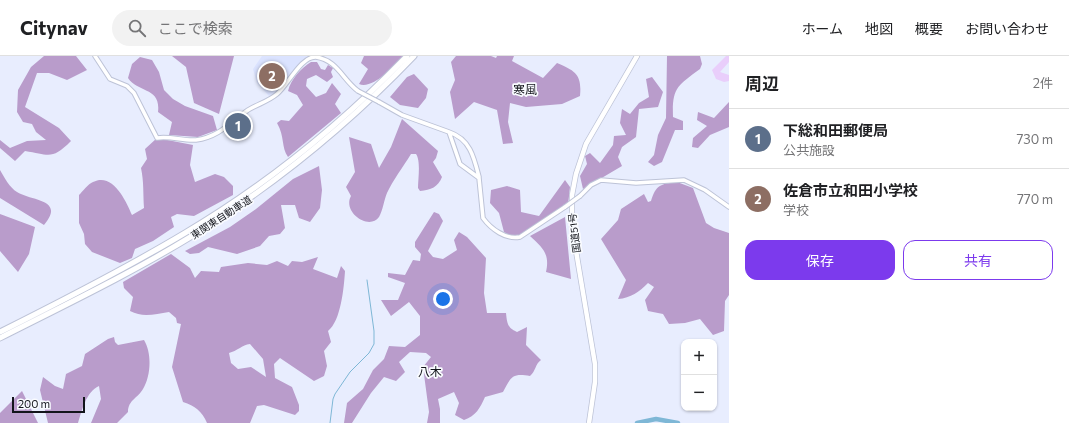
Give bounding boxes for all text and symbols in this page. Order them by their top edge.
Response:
search box [112,10,392,46]
text: Citynav [20,16,88,39]
icon: search [126,17,148,39]
text: ここで検索 [158,19,233,37]
text: ホーム [801,20,843,37]
text: 地図 [865,20,893,37]
text: 概要 [915,20,943,37]
text: お問い合わせ [965,20,1049,37]
pin: 2 [259,61,285,91]
text: 周辺 [745,73,779,94]
text: 2件 [1033,75,1053,91]
district label: 寒風 [513,82,537,96]
pin: 1 [225,111,251,141]
text: 下総和田郵便局 [783,121,888,139]
text: 1 [755,131,761,147]
text: 730 m [1016,131,1053,147]
text: 公共施設 [783,142,835,158]
text: 佐倉市立和田小学校 [783,181,918,199]
text: 2 [754,191,762,207]
text: 770 m [1017,191,1053,207]
street label: 東関東自動車道 [188,193,254,241]
text: 学校 [783,202,809,218]
street label: 国道51号 [566,212,582,254]
button: 保存 [745,240,895,280]
button: 共有 [903,240,1053,280]
your location [433,289,453,309]
map controls [681,339,717,411]
button: + [681,339,717,375]
district label: 八木 [418,364,442,378]
button: − [681,375,717,411]
scale bar [12,395,85,414]
text: 200 m [18,397,50,410]

